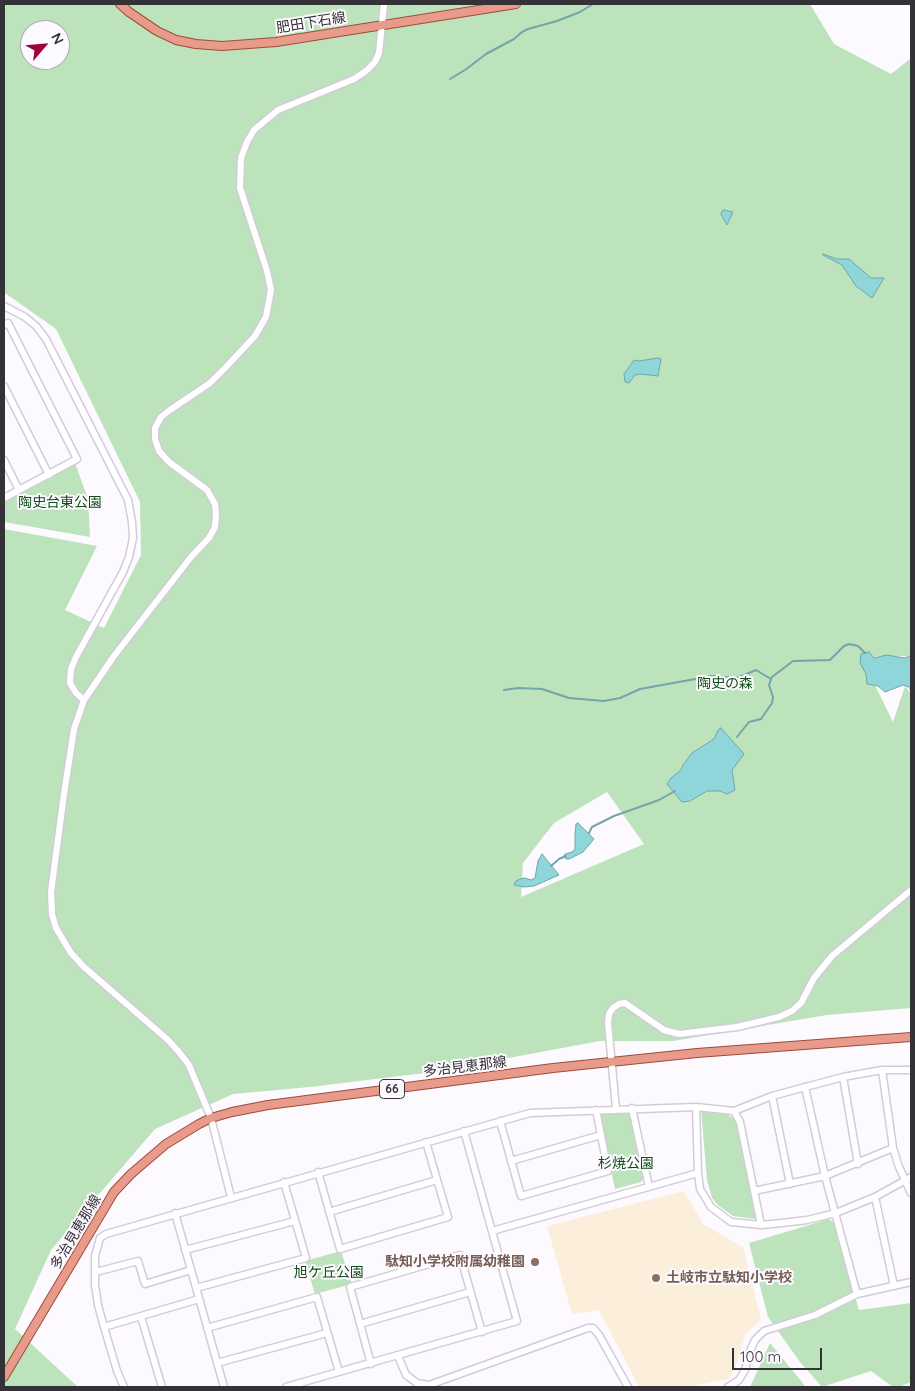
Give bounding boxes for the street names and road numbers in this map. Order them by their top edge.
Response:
street label: 肥田下石線 [275,9,347,37]
street label: 多治見恵那線 [422,1054,508,1080]
road number: 66 [380,1080,404,1098]
street label: 多治見恵那線 [47,1192,105,1272]

